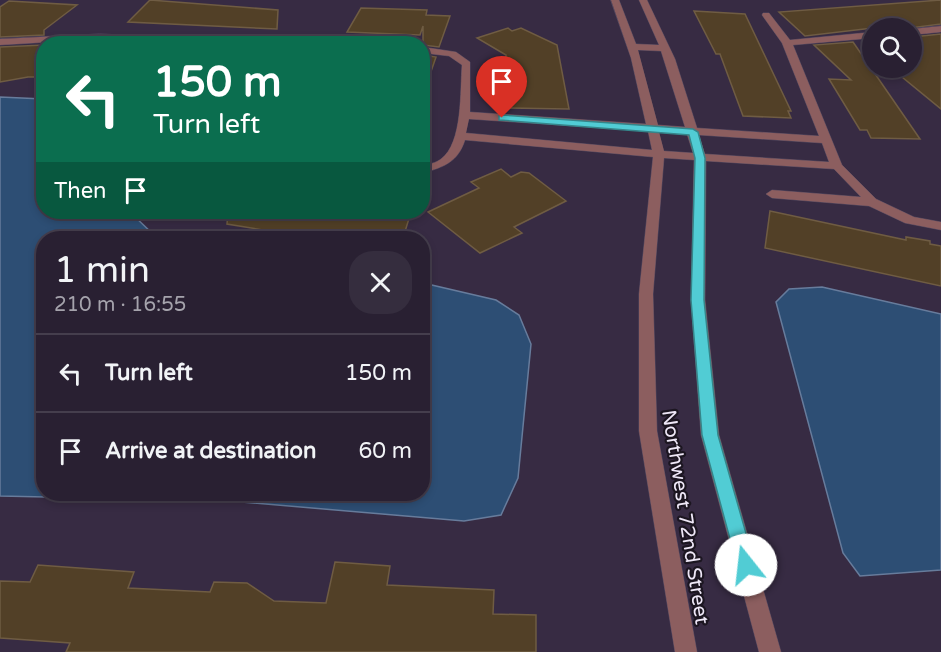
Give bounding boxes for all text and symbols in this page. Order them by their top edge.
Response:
map controls [862,18,922,78]
button: search [862,18,922,78]
pin [476,56,527,118]
text: 150 m [153,57,282,108]
icon: left [54,60,132,138]
icon: arrive [485,65,518,98]
text: Turn left [153,108,260,141]
icon: arrive [119,174,152,207]
text: Then [54,178,107,204]
text: 1 min [54,249,150,292]
button: close [349,251,412,314]
text: 210 m · 16:55 [54,293,186,317]
icon: left [54,357,87,390]
text: Turn left [105,360,193,386]
text: 150 m [345,360,412,386]
street label: Northwest 72nd Street [656,408,714,627]
icon: arrive [54,435,87,468]
text: Arrive at destination [105,438,316,464]
text: 60 m [358,438,412,464]
position arrow [714,533,778,597]

